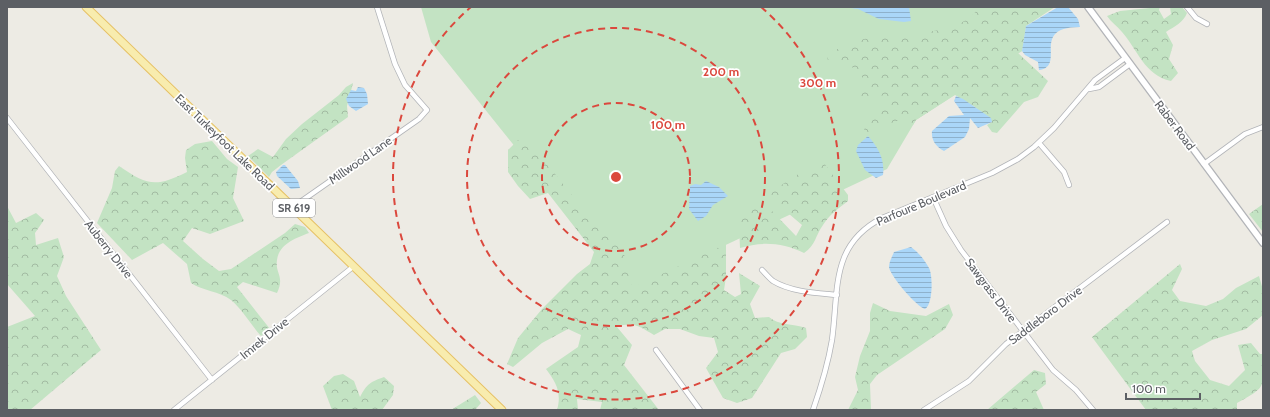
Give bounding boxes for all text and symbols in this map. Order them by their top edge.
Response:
text: 200 m [703,64,739,79]
text: 300 m [800,75,836,90]
street label: East Turkeyfoot Lake Road [172,91,278,193]
street label: Raber Road [1151,97,1199,153]
text: 100 m [651,117,685,132]
street label: Millwood Lane [326,133,394,187]
centre of rings [609,170,623,184]
street label: Parfoure Boulevard [874,177,968,229]
road number: SR 619 [273,199,315,217]
street label: Auberry Drive [82,217,136,281]
street label: Sawgrass Drive [962,255,1020,325]
street label: Saddleboro Drive [1005,282,1085,348]
street label: Imrek Drive [237,314,291,362]
scale bar [1126,375,1200,401]
text: 100 m [1132,381,1166,396]

